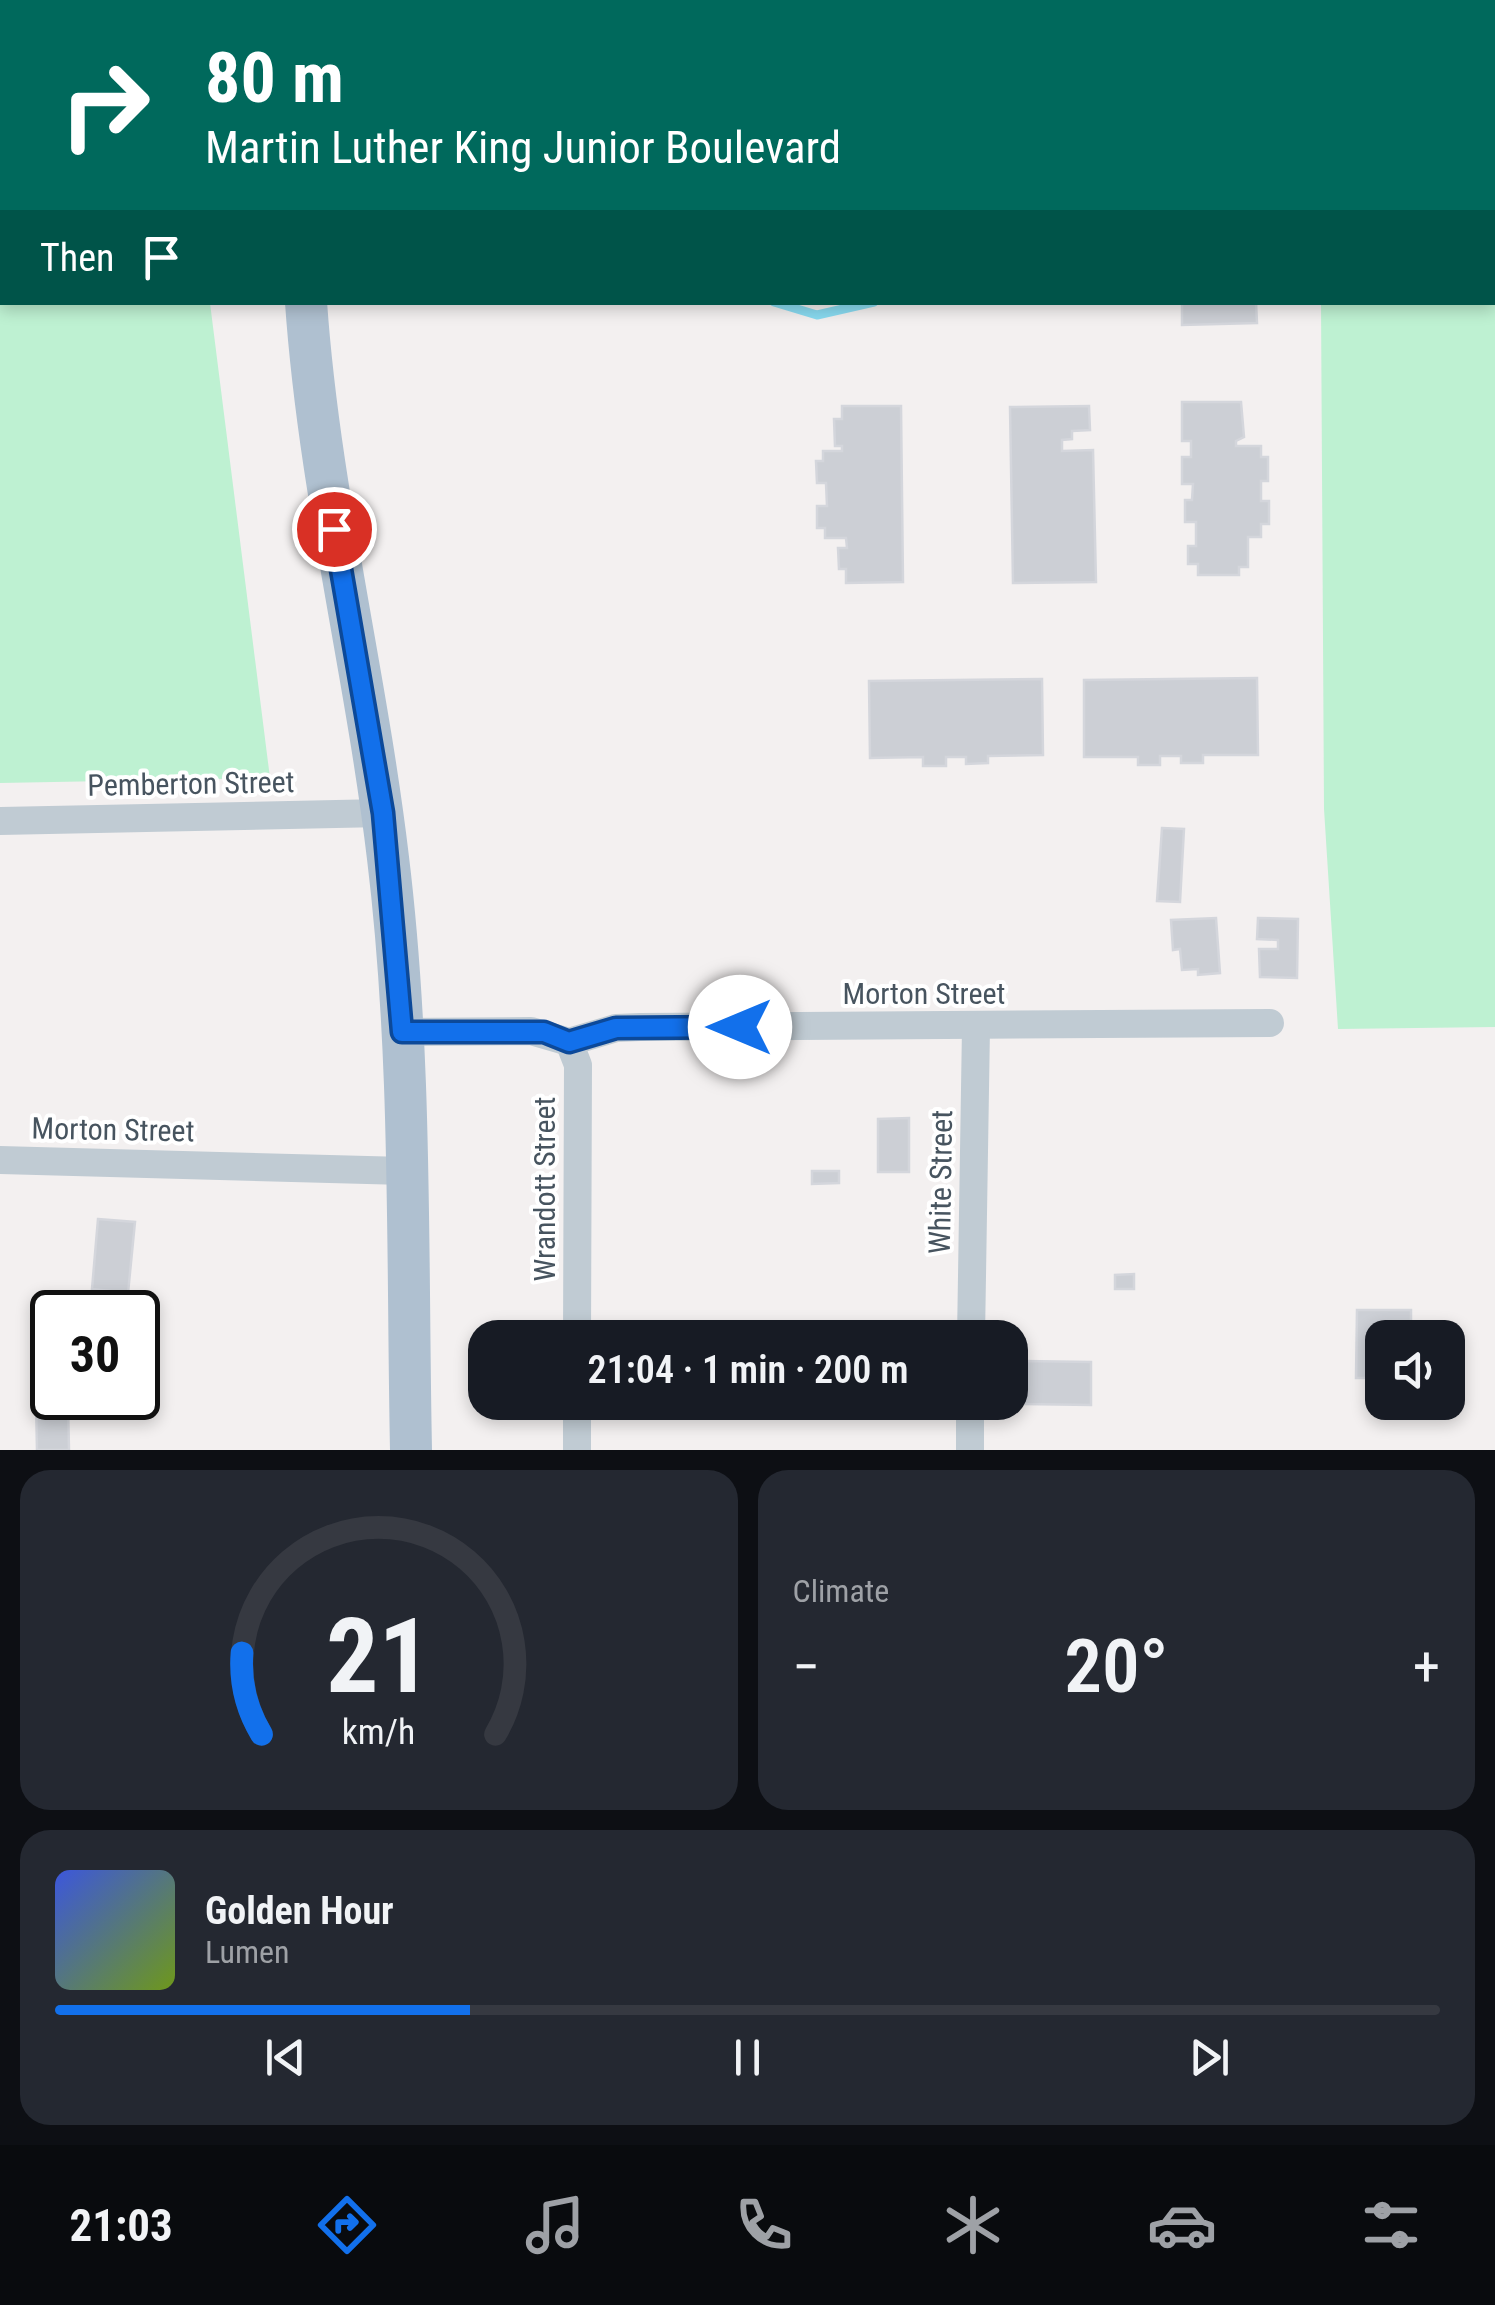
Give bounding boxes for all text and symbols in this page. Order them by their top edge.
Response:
text: 80 m [205,37,344,119]
icon: right [40,40,170,170]
text: Martin Luther King Junior Boulevard [205,121,841,174]
icon: arrive [134,230,189,285]
text: Then [40,236,114,280]
pin [292,487,377,572]
icon: arrive [307,502,362,557]
street label: Pemberton Street [87,764,295,803]
position arrow [688,975,792,1079]
street label: Morton Street [843,976,1005,1011]
street label: Wrandott Street [527,1097,562,1281]
street label: White Street [922,1110,959,1254]
street label: Morton Street [31,1111,195,1148]
speed limit sign: 30 [30,1290,160,1420]
map controls [1365,1320,1465,1420]
button: sound [1365,1320,1465,1420]
text: 21:04 · 1 min · 200 m [588,1348,908,1392]
text: Climate [793,1572,889,1610]
text: 21 [326,1596,431,1717]
text: 20° [1064,1622,1169,1710]
text: − [793,1635,820,1699]
text: + [1413,1635,1440,1699]
text: km/h [342,1711,416,1753]
text: Golden Hour [205,1889,394,1933]
text: Lumen [205,1933,290,1971]
icon: previous [258,2030,313,2085]
icon: pause [720,2030,775,2085]
icon: next [1182,2030,1237,2085]
icon: directions [312,2190,382,2260]
icon: music [520,2190,590,2260]
icon: phone [729,2190,799,2260]
icon: climate [938,2190,1008,2260]
icon: car [1147,2190,1217,2260]
icon: filters [1356,2190,1426,2260]
text: 21:03 [69,2199,173,2252]

